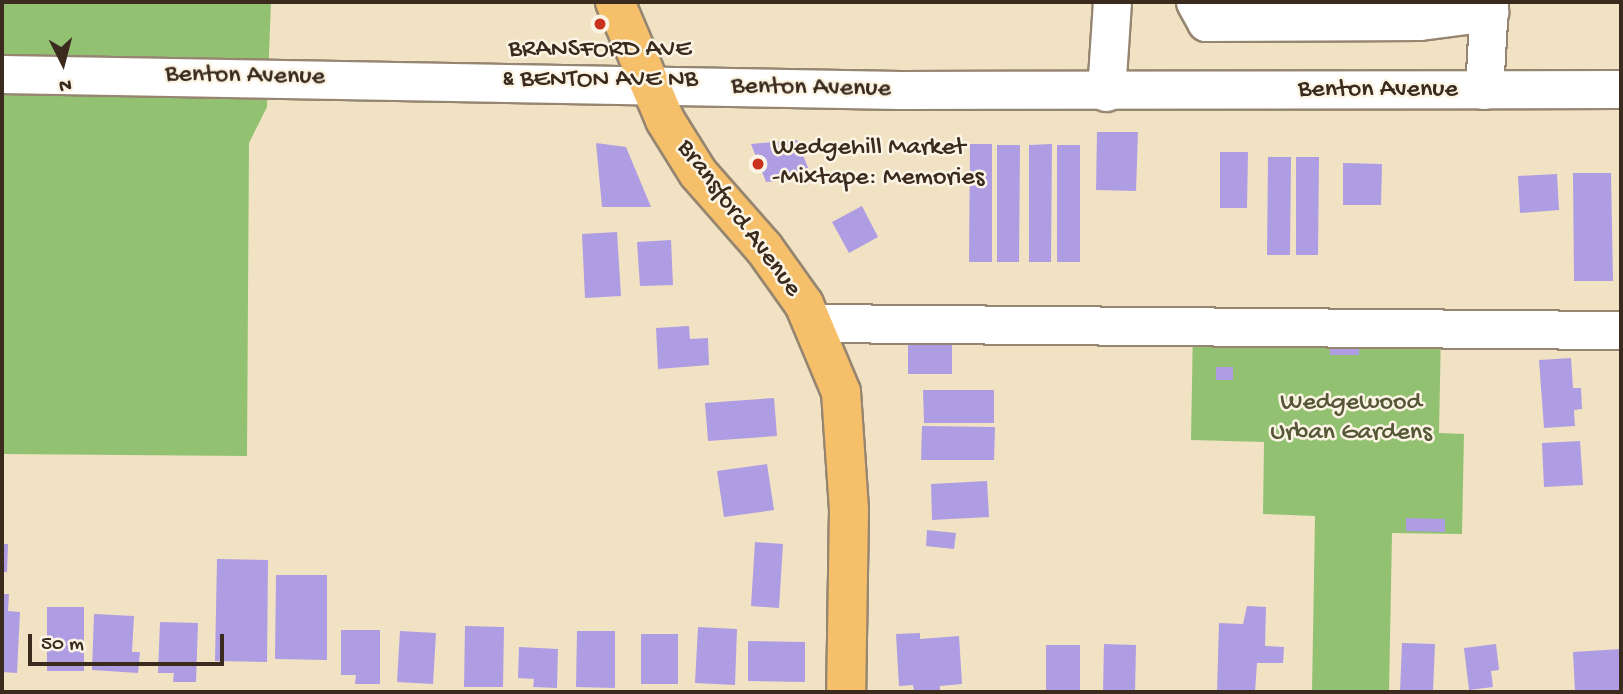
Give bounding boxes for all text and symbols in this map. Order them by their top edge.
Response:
marker: BRANSFORD AVE & BENTON AVE NB [592,16,608,32]
north arrow [28,28,98,98]
place label: BRANSFORD AVE & BENTON AVE NB [502,35,698,96]
street label: Benton Avenue [165,60,325,94]
text: N [58,72,73,96]
street label: Benton Avenue [731,72,891,106]
street label: Benton Avenue [1298,75,1458,107]
place label: Wedgehill Market -Mixtape: Memories [772,133,984,194]
street label: Bransford Avenue [669,134,807,304]
marker: Wedgehill Market -Mixtape: Memories [750,156,766,172]
park label: Wedgewood Urban Gardens [1270,388,1432,450]
scale bar [32,620,228,664]
text: 50 m [41,633,84,658]

